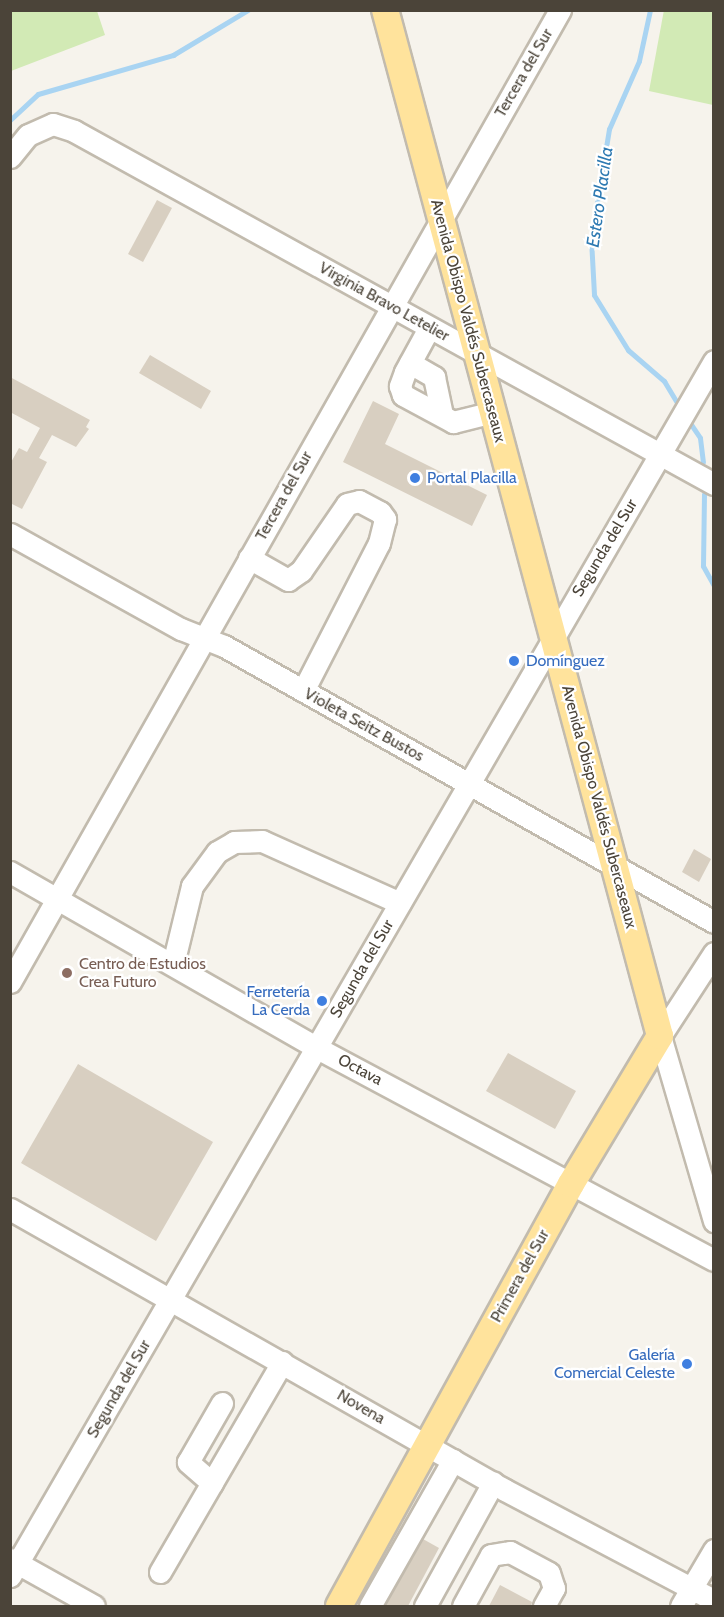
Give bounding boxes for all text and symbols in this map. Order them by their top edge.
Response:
street label: Tercera del Sur [491,25,557,121]
water label: Estero Placilla [582,145,618,249]
street label: Avenida Obispo Valdés Subercaseaux [426,197,510,445]
street label: Virginia Bravo Letelier [315,258,453,346]
street label: Tercera del Sur [252,448,316,544]
place label: Portal Placilla [427,468,517,488]
marker: Portal Placilla [408,471,422,485]
street label: Segunda del Sur [568,496,642,600]
place label: Domínguez [526,651,605,671]
marker: Domínguez [507,654,521,668]
street label: Avenida Obispo Valdés Subercaseaux [557,683,641,931]
street label: Violeta Seitz Bustos [301,684,427,766]
street label: Segunda del Sur [326,917,398,1021]
place label: Centro de Estudios Crea Futuro [79,954,206,992]
marker: Centro de Estudios Crea Futuro [60,966,74,980]
place label: Ferretería La Cerda [246,982,310,1020]
marker: Ferretería La Cerda [315,994,329,1008]
street label: Octava [334,1050,386,1090]
street label: Primera del Sur [487,1226,553,1326]
street label: Segunda del Sur [83,1337,155,1441]
place label: Galería Comercial Celeste [554,1345,675,1383]
marker: Galería Comercial Celeste [680,1357,694,1371]
street label: Novena [334,1386,388,1428]

